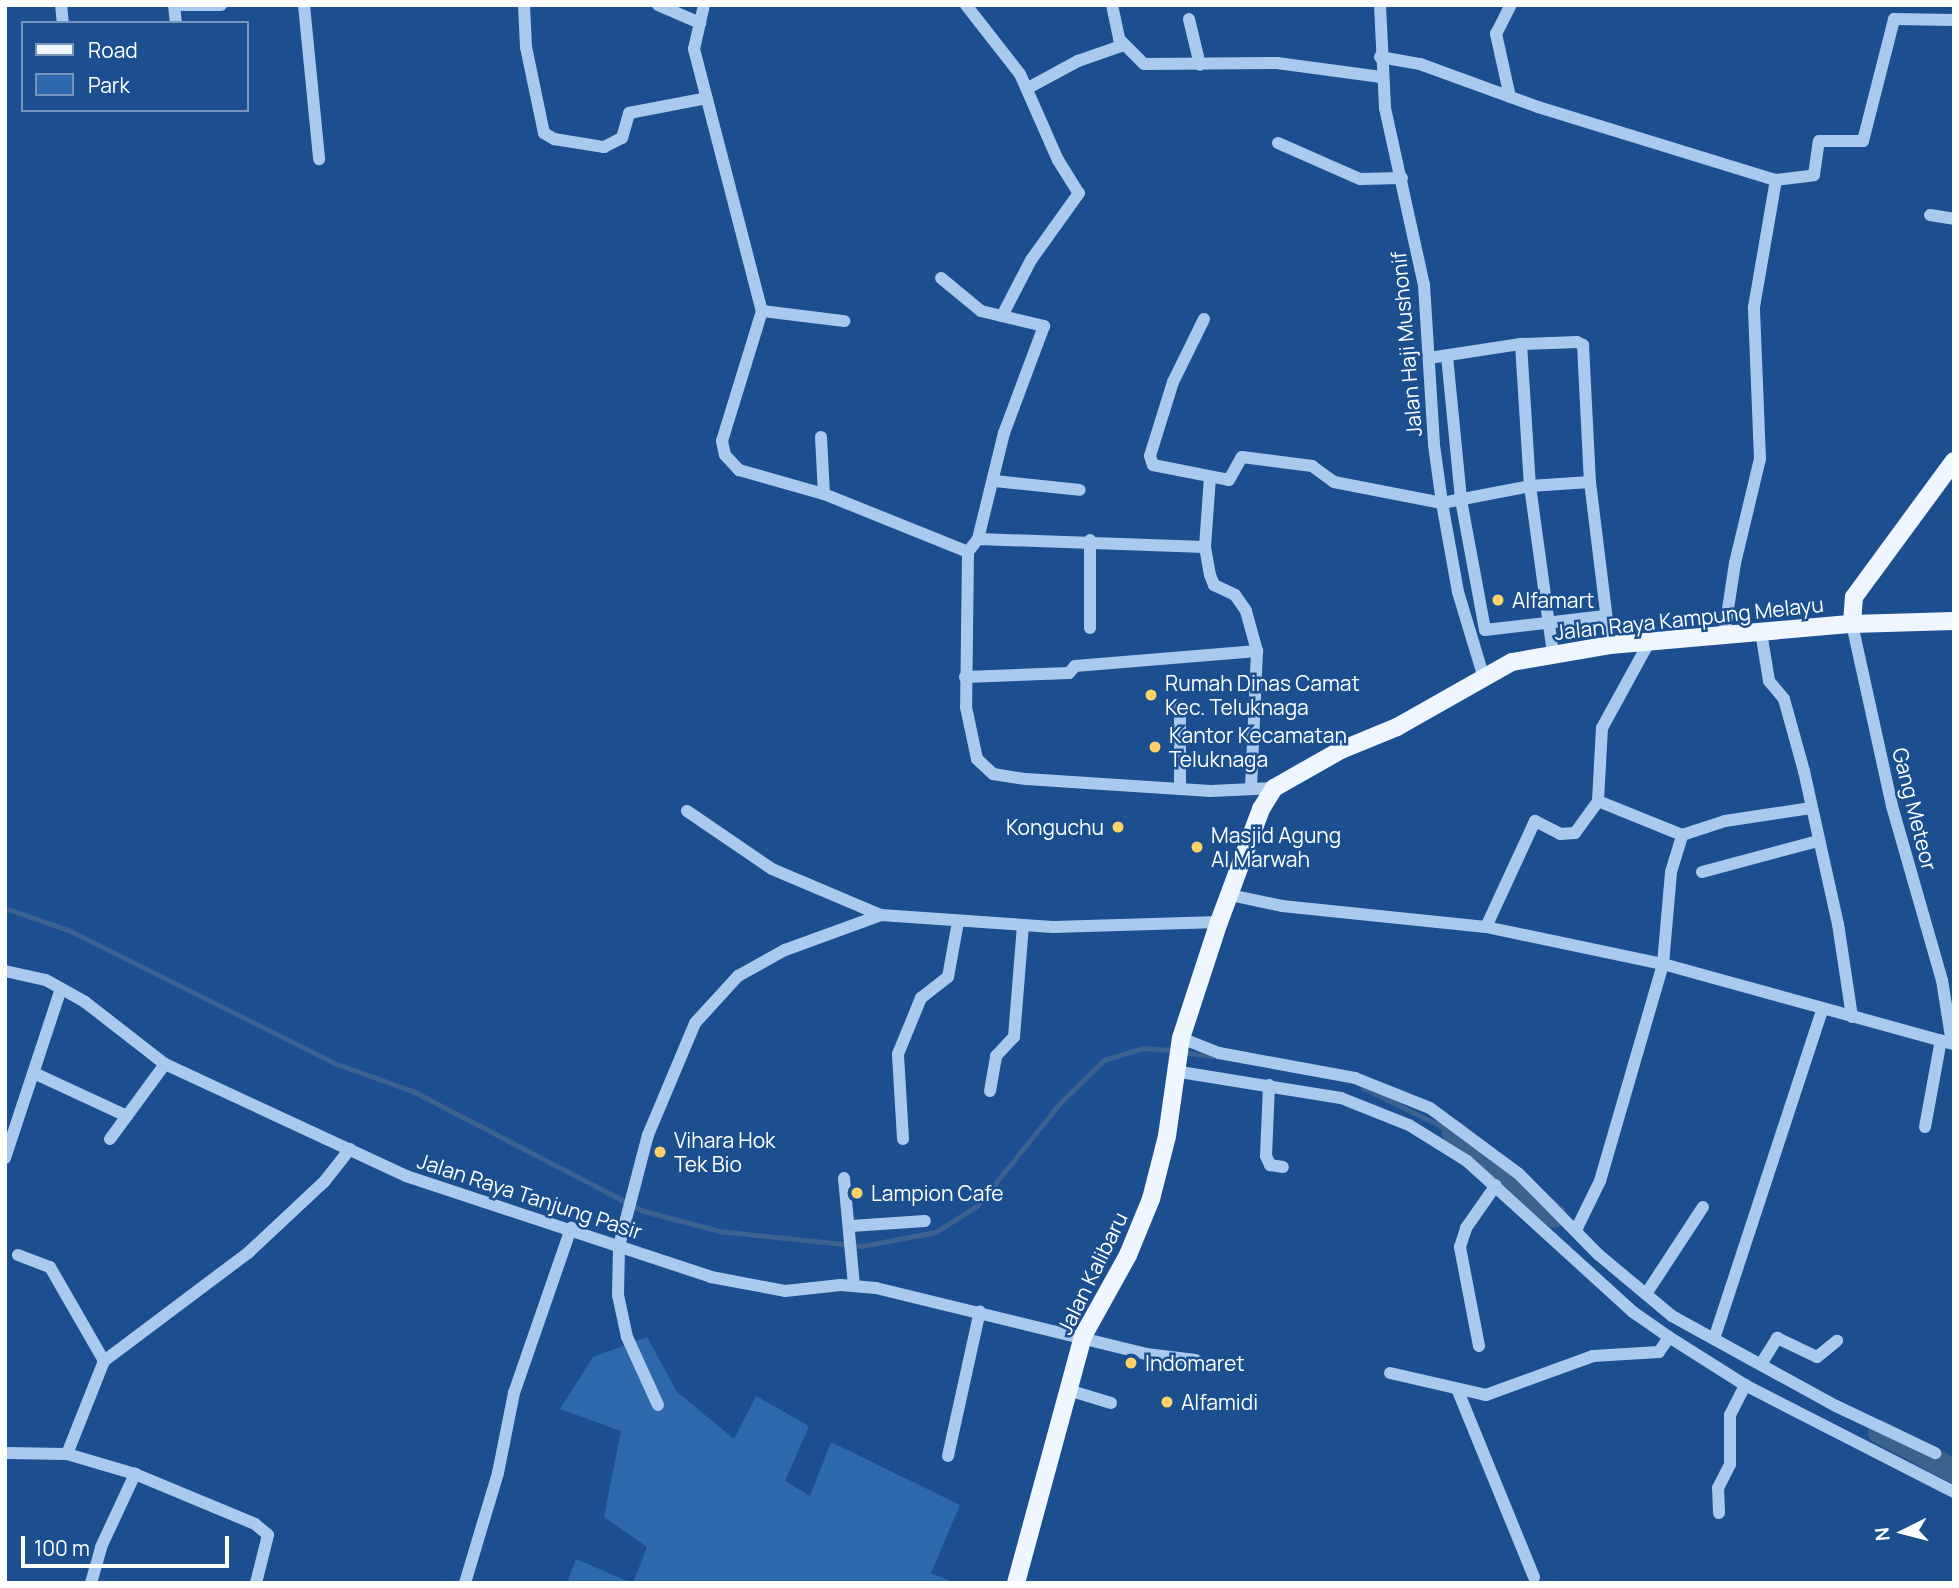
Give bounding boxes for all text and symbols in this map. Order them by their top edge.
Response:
legend [21,21,248,112]
text: Road [88,36,138,64]
text: Park [88,71,130,99]
street label: Jalan Haji Mushonif [1385,250,1427,438]
place label: Alfamart [1512,587,1594,613]
street label: Jalan Raya Kampung Melayu [1553,591,1825,645]
marker: Alfamart [1490,592,1506,608]
place label: Rumah Dinas Camat Kec. Teluknaga [1165,670,1360,720]
marker: Rumah Dinas Camat Kec. Teluknaga [1143,687,1159,703]
place label: Kantor Kecamatan Teluknaga [1169,722,1347,772]
marker: Kantor Kecamatan Teluknaga [1147,739,1163,755]
street label: Gang Meteor [1888,745,1942,873]
place label: Konguchu [1006,814,1104,840]
marker: Konguchu [1110,819,1126,835]
place label: Masjid Agung Al Marwah [1211,822,1341,872]
marker: Masjid Agung Al Marwah [1189,839,1205,855]
place label: Vihara Hok Tek Bio [674,1127,776,1177]
marker: Vihara Hok Tek Bio [652,1144,668,1160]
street label: Jalan Raya Tanjung Pasir [414,1148,646,1244]
place label: Lampion Cafe [871,1180,1004,1206]
marker: Lampion Cafe [849,1185,865,1201]
street label: Jalan Kalibaru [1052,1208,1132,1338]
place label: Indomaret [1145,1350,1245,1376]
marker: Indomaret [1123,1355,1139,1371]
place label: Alfamidi [1181,1389,1258,1415]
marker: Alfamidi [1159,1394,1175,1410]
north arrow [1868,1497,1938,1567]
scale bar [24,1522,233,1566]
text: N [1868,1526,1896,1542]
text: 100 m [34,1534,90,1562]

